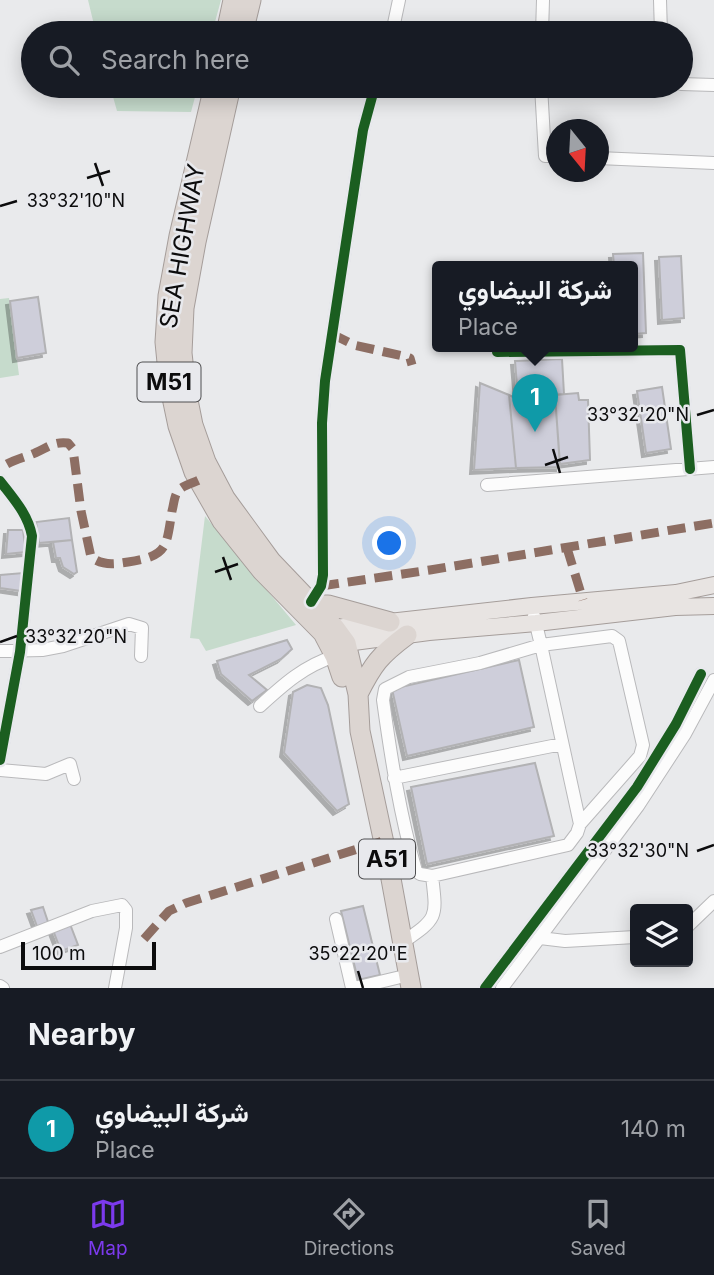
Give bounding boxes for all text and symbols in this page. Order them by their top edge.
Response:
search box [21,21,693,98]
icon: search [45,41,83,79]
text: Search here [101,44,250,75]
north arrow [546,119,609,182]
street label: SEA HIGHWAY [153,161,211,331]
text: 33°32'10"N [27,190,125,211]
popup [432,261,638,352]
text: شركة البيضاوي [458,274,612,305]
text: Place [458,313,518,341]
road number: M51 [138,362,200,402]
pin: 1 [512,374,558,432]
text: 33°32'20"N [587,404,689,425]
your location [372,526,406,560]
text: 33°32'20"N [25,626,127,647]
road number: A51 [359,839,415,878]
text: 33°32'30"N [587,840,689,861]
map controls [630,904,693,967]
button: layers [630,904,693,967]
scale bar [21,939,156,971]
text: 100 m [32,942,86,965]
text: 35°22'20"E [308,943,408,964]
text: Nearby [28,1016,136,1052]
text: شركة البيضاوي [95,1097,249,1128]
text: 1 [46,1115,56,1143]
text: 140 m [621,1115,686,1143]
text: Place [95,1136,155,1164]
tab: Map [88,1195,128,1260]
tab: Directions [304,1195,394,1260]
tab: Saved [570,1195,626,1260]

